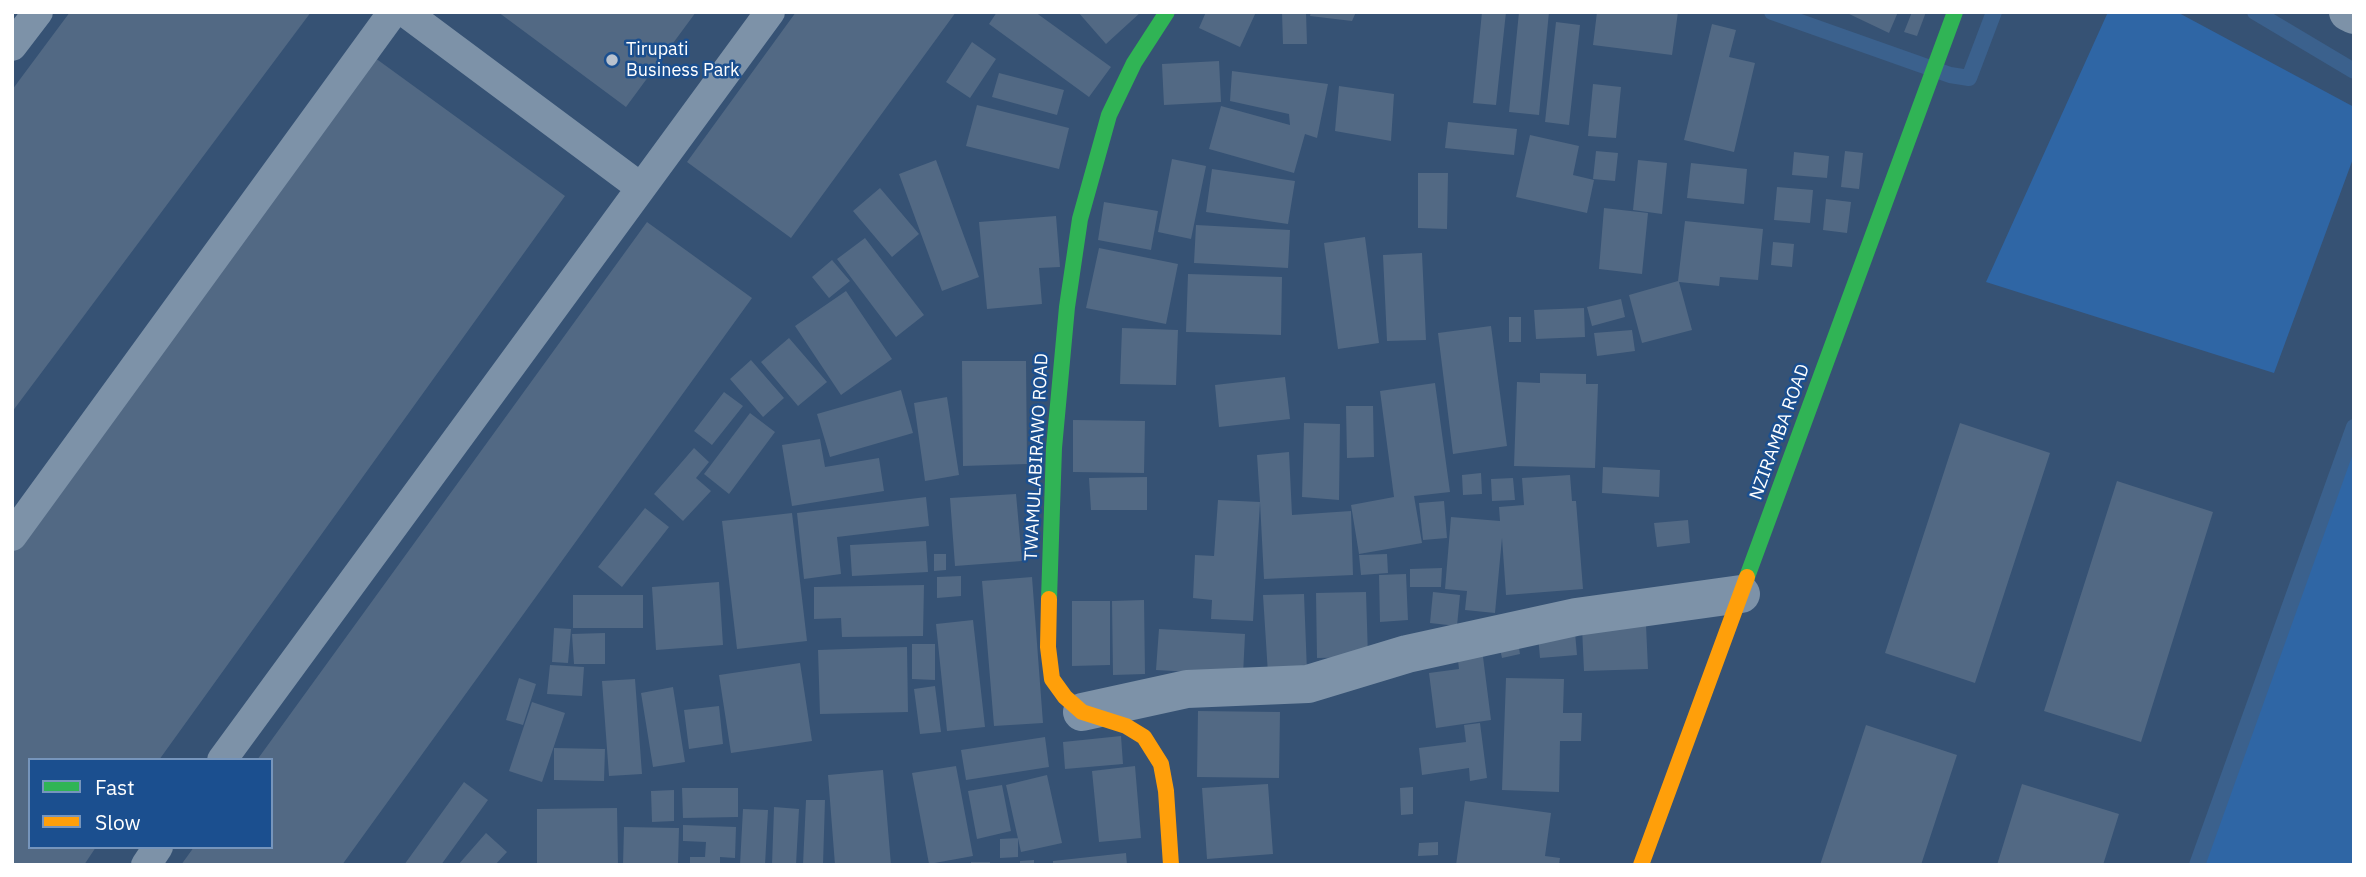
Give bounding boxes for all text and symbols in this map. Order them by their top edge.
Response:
place label: Tirupati Business Park [626,39,739,82]
marker: Tirupati Business Park [604,52,620,68]
street label: TWAMULABIRAWO ROAD [1021,352,1053,562]
street label: NZIRAMBA ROAD [1745,361,1815,503]
legend [28,758,273,849]
text: Fast [95,773,135,801]
text: Slow [95,808,141,836]

